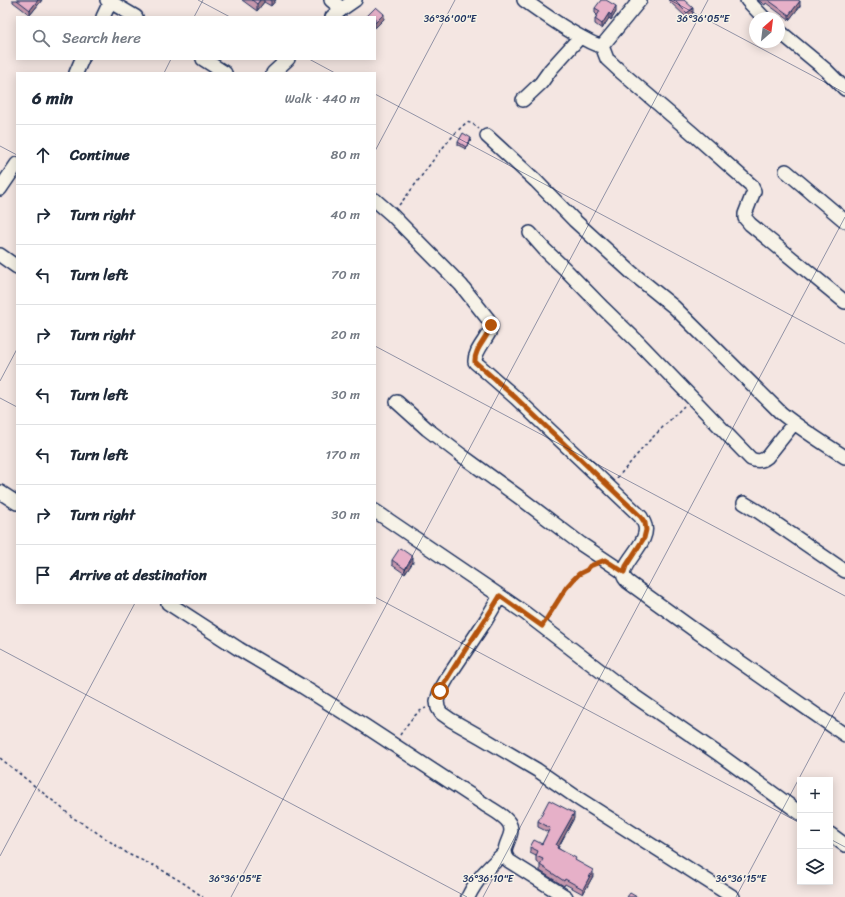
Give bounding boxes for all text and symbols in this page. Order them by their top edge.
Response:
text: 36°36'00"E [424,10,478,28]
text: 36°36'05"E [677,10,731,28]
north arrow [749,12,785,48]
search box [16,16,376,60]
text: Search here [62,25,141,51]
icon: search [30,27,52,49]
text: 6 min [32,83,73,113]
text: Walk · 440 m [285,87,360,110]
text: Continue [70,142,130,168]
text: 80 m [331,143,360,166]
icon: ahead [32,144,54,166]
text: Turn right [70,202,135,228]
text: 40 m [330,203,360,226]
icon: right [32,204,54,226]
text: Turn left [70,262,128,288]
text: 70 m [331,263,360,286]
icon: left [32,264,54,286]
route end [482,316,500,334]
text: Turn right [70,322,135,348]
text: 20 m [331,323,360,346]
icon: right [32,324,54,346]
text: Turn left [70,382,128,408]
text: 30 m [331,383,360,406]
icon: left [32,384,54,406]
text: Turn left [70,442,128,468]
text: 170 m [325,443,360,466]
icon: left [32,444,54,466]
text: Turn right [70,502,135,528]
text: 30 m [331,503,360,526]
icon: right [32,504,54,526]
text: Arrive at destination [70,562,207,588]
icon: arrive [32,564,54,586]
route start [431,682,449,700]
map controls [797,777,833,885]
button: + [797,777,833,813]
button: − [797,813,833,849]
button: layers [797,849,833,885]
text: 36°36'05"E [209,870,263,888]
text: 36°36'10"E [463,870,515,888]
text: 36°36'15"E [716,870,768,888]

